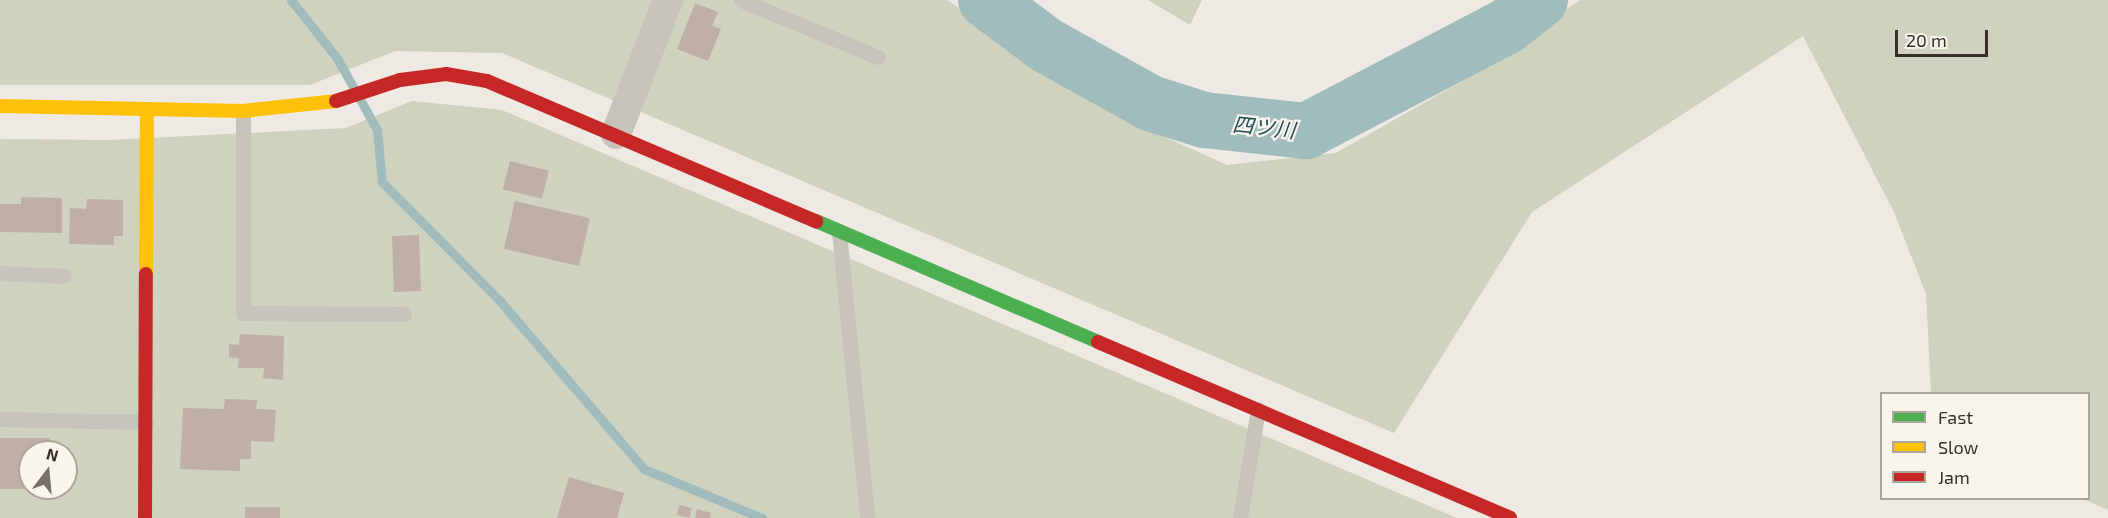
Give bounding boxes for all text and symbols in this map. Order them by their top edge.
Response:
scale bar [1898,18,1991,56]
text: 20 m [1906,29,1947,51]
water label: 四ツ川 [1231,111,1297,143]
legend [1880,392,2090,500]
text: Fast [1938,406,1973,428]
text: Slow [1938,436,1978,458]
north arrow [18,440,78,500]
text: N [44,443,61,465]
text: Jam [1938,466,1970,488]

